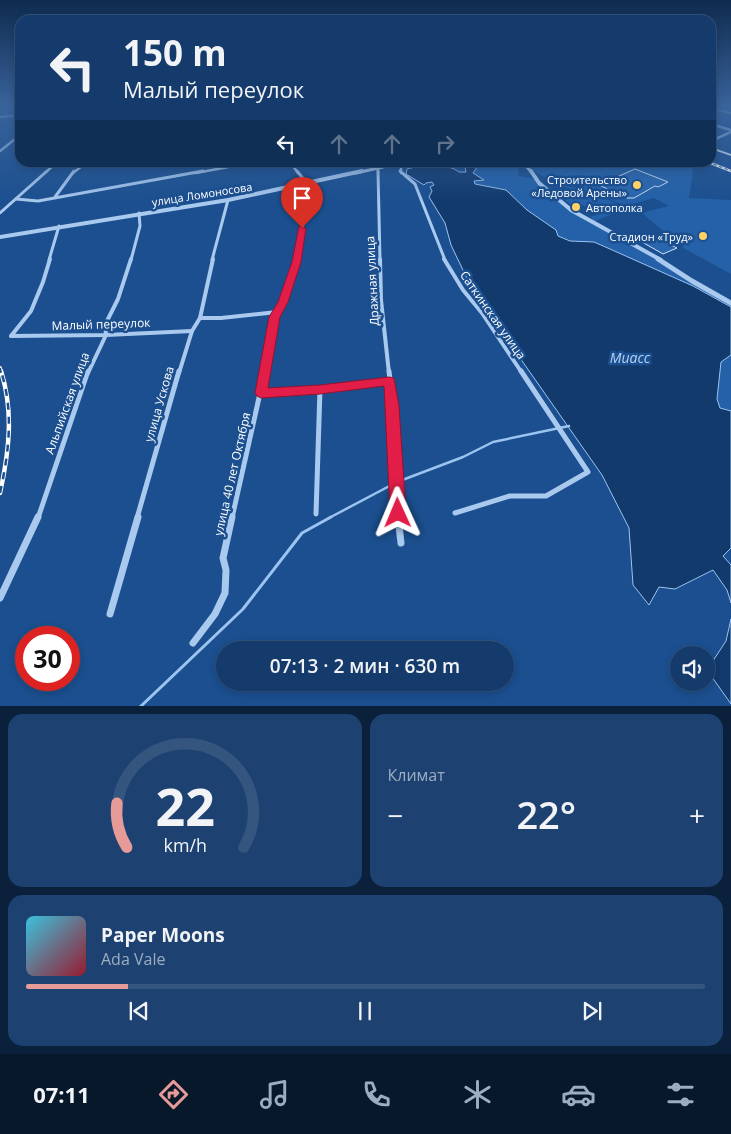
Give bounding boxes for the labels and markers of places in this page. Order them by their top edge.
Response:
place label: Строительство «Ледовой Арены» [531,172,628,200]
pin [281,177,323,228]
marker: Строительство «Ледовой Арены» [631,179,643,191]
place label: Автополка [586,200,643,215]
marker: Автополка [570,201,582,213]
place label: Стадион «Труд» [610,229,694,244]
marker: Стадион «Труд» [697,230,709,242]

